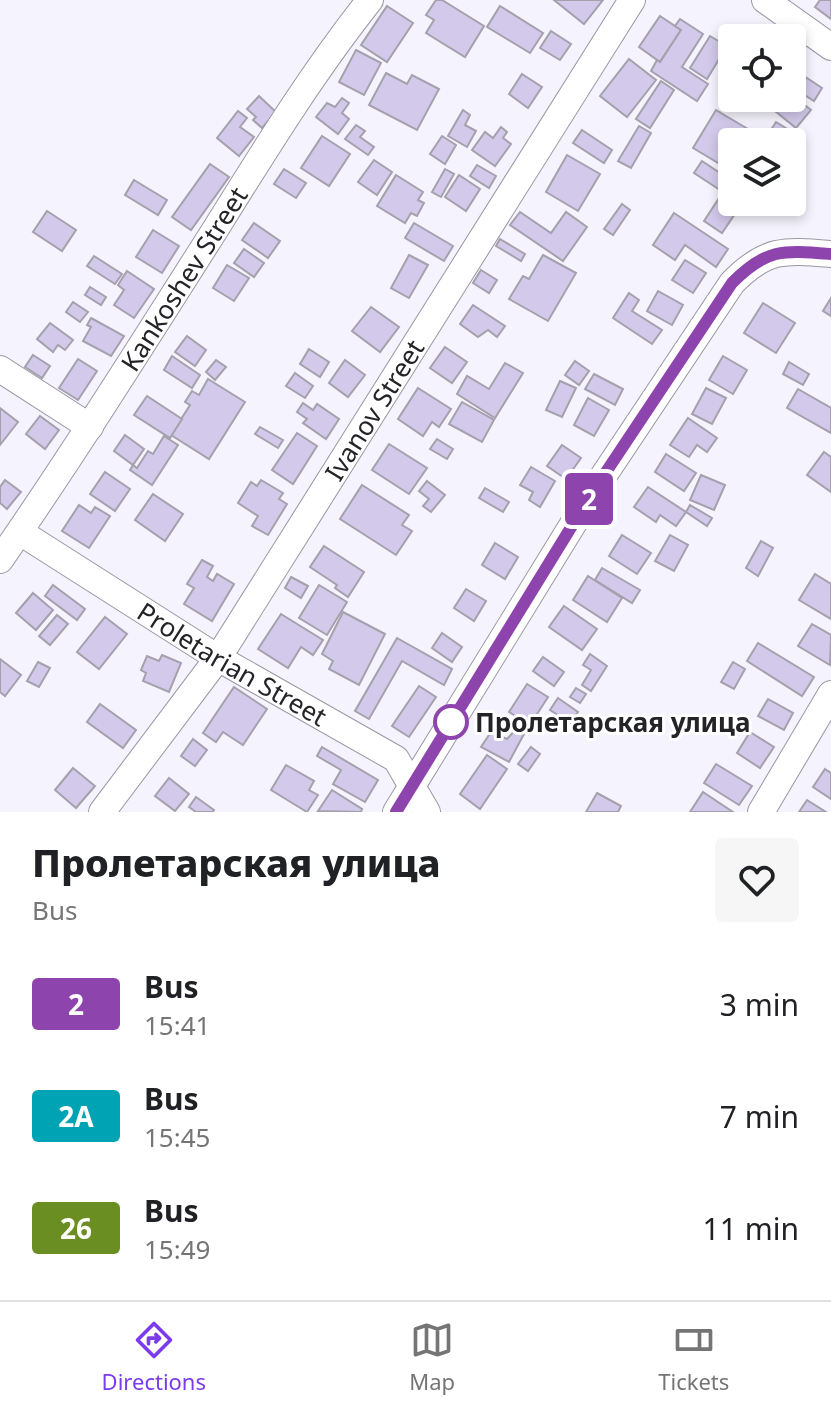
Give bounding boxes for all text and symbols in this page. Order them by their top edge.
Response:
map controls [718,24,806,216]
button: locate [718,24,806,112]
button: layers [718,128,806,216]
street label: Kankoshev Street [112,180,256,378]
street label: Ivanov Street [316,332,432,487]
line badge: 2 [563,473,615,525]
text: 2 [581,480,597,518]
street label: Proletarian Street [131,593,334,734]
place label: Пролетарская улица [475,704,751,740]
marker: Пролетарская улица [434,705,468,739]
text: Пролетарская улица [32,836,441,888]
button: heart [715,838,799,922]
text: Bus [32,892,77,928]
text: Bus [144,966,199,1007]
text: 3 min [720,984,799,1025]
text: 2 [68,985,84,1023]
text: 15:41 [144,1007,210,1043]
text: Bus [144,1078,199,1119]
text: 7 min [720,1096,799,1137]
text: 2А [58,1097,94,1135]
text: 15:45 [144,1119,210,1155]
text: Bus [144,1190,199,1231]
text: 11 min [703,1208,799,1249]
text: 26 [60,1209,92,1247]
text: 15:49 [144,1231,210,1267]
tab: Directions [102,1318,206,1396]
tab: Map [409,1318,455,1396]
tab: Tickets [658,1318,729,1396]

